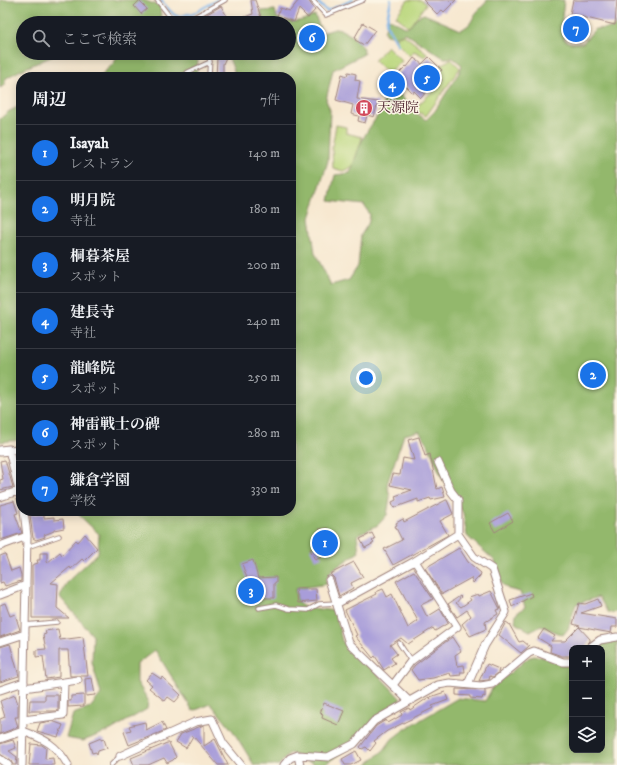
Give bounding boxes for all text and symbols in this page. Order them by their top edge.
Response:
pin: 7 [563,14,589,44]
search box [16,16,296,60]
pin: 6 [299,23,325,53]
icon: search [30,27,52,49]
text: ここで検索 [62,30,137,49]
pin: 5 [414,63,440,93]
pin: 4 [379,69,405,99]
text: 周辺 [32,89,66,111]
text: 7件 [260,92,280,108]
building icon: 天源院 [354,98,374,118]
place label: 天源院 [377,99,419,117]
text: Isayah [70,134,109,153]
text: 1 [43,145,47,161]
text: 140 m [248,145,280,161]
text: レストラン [70,156,135,172]
text: 明月院 [70,191,115,210]
text: 2 [42,201,48,217]
text: 180 m [249,201,280,217]
text: 寺社 [70,213,96,229]
text: 桐暮茶屋 [70,247,130,266]
text: 3 [43,257,47,273]
text: 200 m [247,257,280,273]
text: スポット [70,269,122,285]
text: 建長寺 [70,303,115,322]
text: 4 [41,313,49,329]
text: 240 m [247,313,280,329]
text: 寺社 [70,325,96,341]
text: 龍峰院 [70,359,115,378]
pin: 2 [580,360,606,390]
your location [356,368,376,388]
text: 5 [42,369,48,385]
text: 250 m [248,369,280,385]
text: スポット [70,381,122,397]
text: 神雷戦士の碑 [70,415,160,434]
text: 6 [42,425,48,441]
text: 280 m [248,425,280,441]
text: スポット [70,437,122,453]
text: 鎌倉学園 [70,471,130,490]
text: 7 [42,481,48,497]
text: 330 m [251,481,280,497]
text: 学校 [70,493,96,509]
pin: 1 [312,528,338,558]
pin: 3 [238,576,264,606]
map controls [569,645,605,753]
button: + [569,645,605,681]
button: − [569,681,605,717]
button: layers [569,717,605,753]

